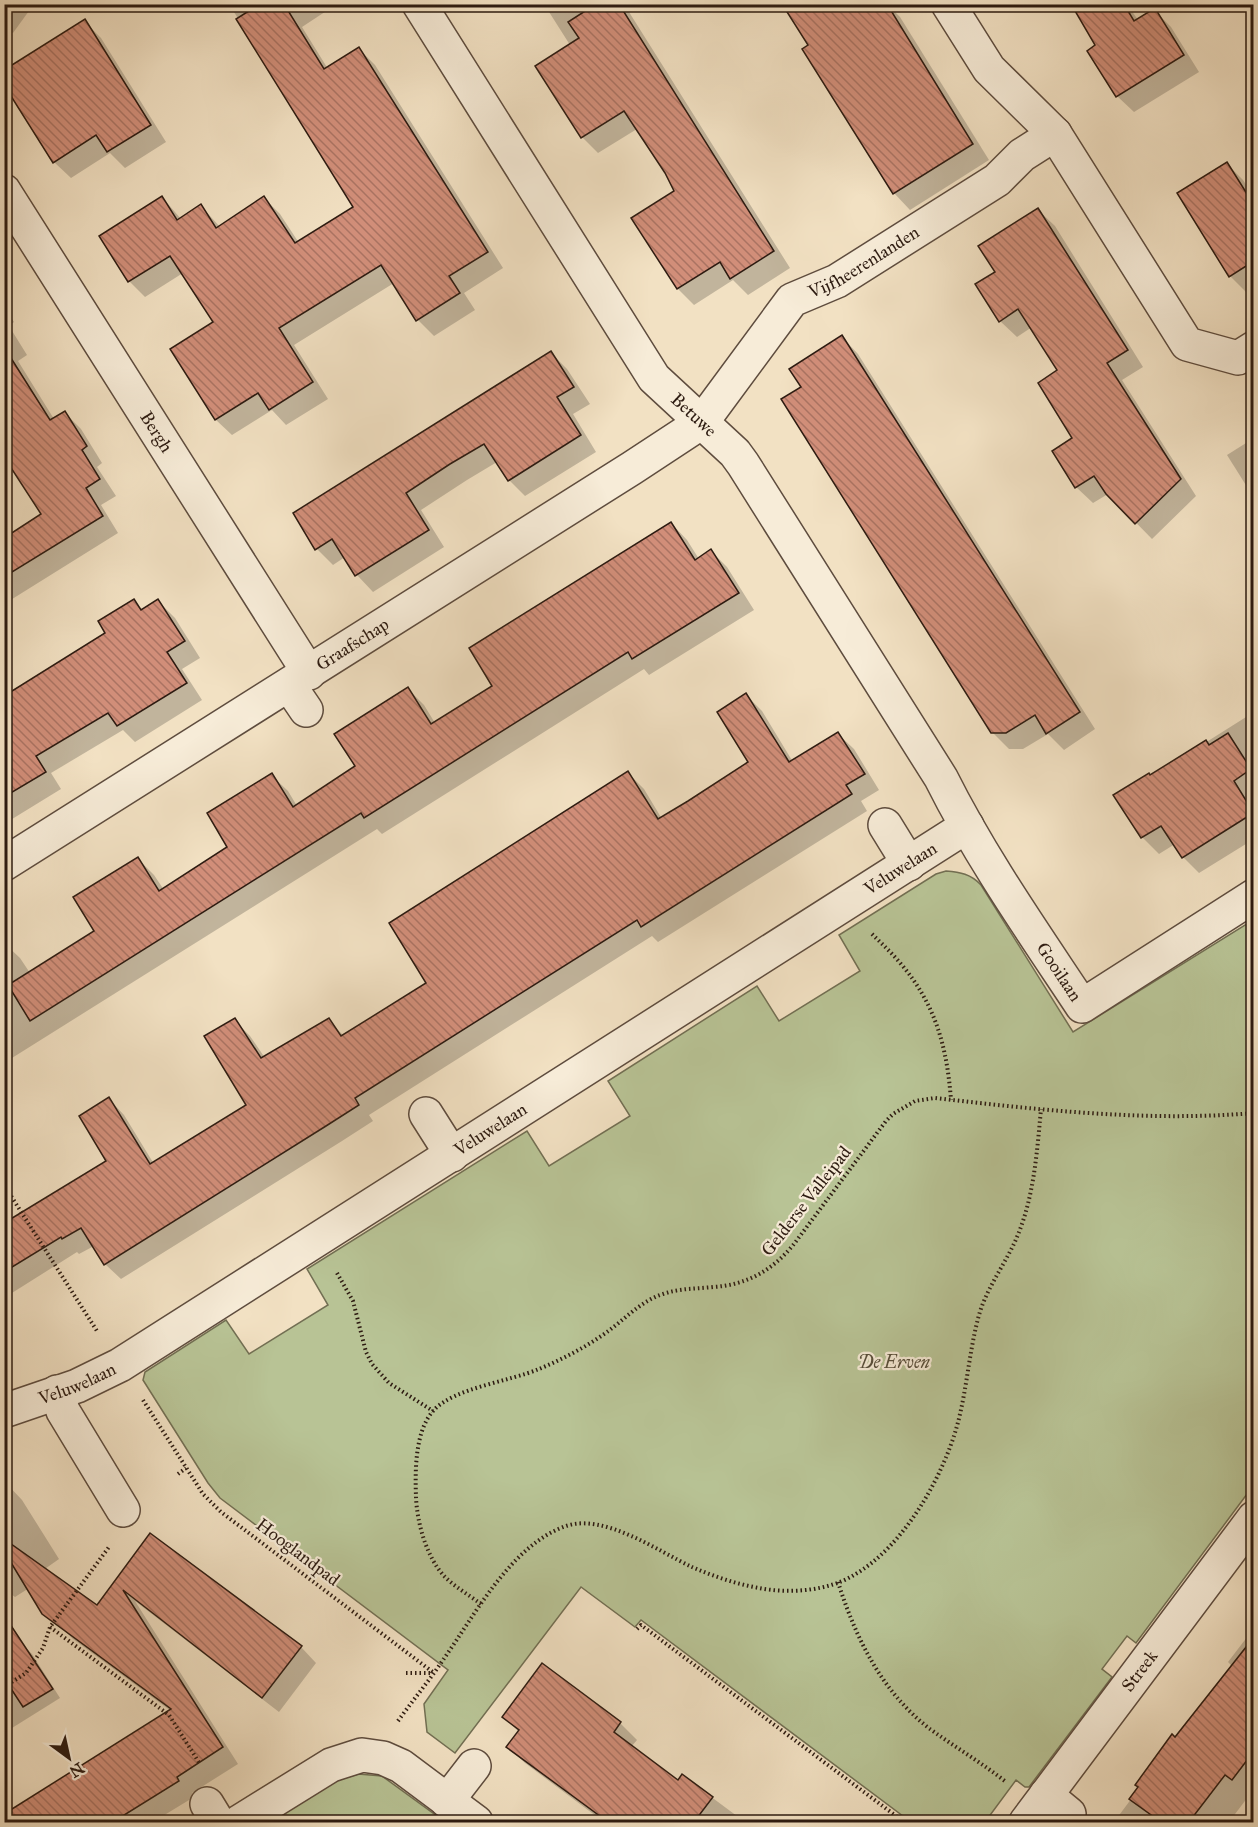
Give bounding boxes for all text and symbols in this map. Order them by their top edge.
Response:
street label: Vijfheerenlanden [804,221,923,303]
street label: Betuwe [666,388,721,441]
street label: Bergh [135,407,178,457]
street label: Graafschap [312,613,393,675]
street label: Veluwelaan [859,837,941,900]
street label: Gooilaan [1032,938,1087,1006]
street label: Veluwelaan [449,1098,531,1161]
street label: Gelderse Valleipad [756,1142,856,1260]
park label: De Erven [858,1351,931,1373]
street label: Veluwelaan [34,1358,120,1410]
street label: Hooglandpad [251,1513,344,1591]
street label: Streek [1117,1645,1163,1696]
north arrow [39,1728,99,1788]
text: N [66,1758,88,1782]

